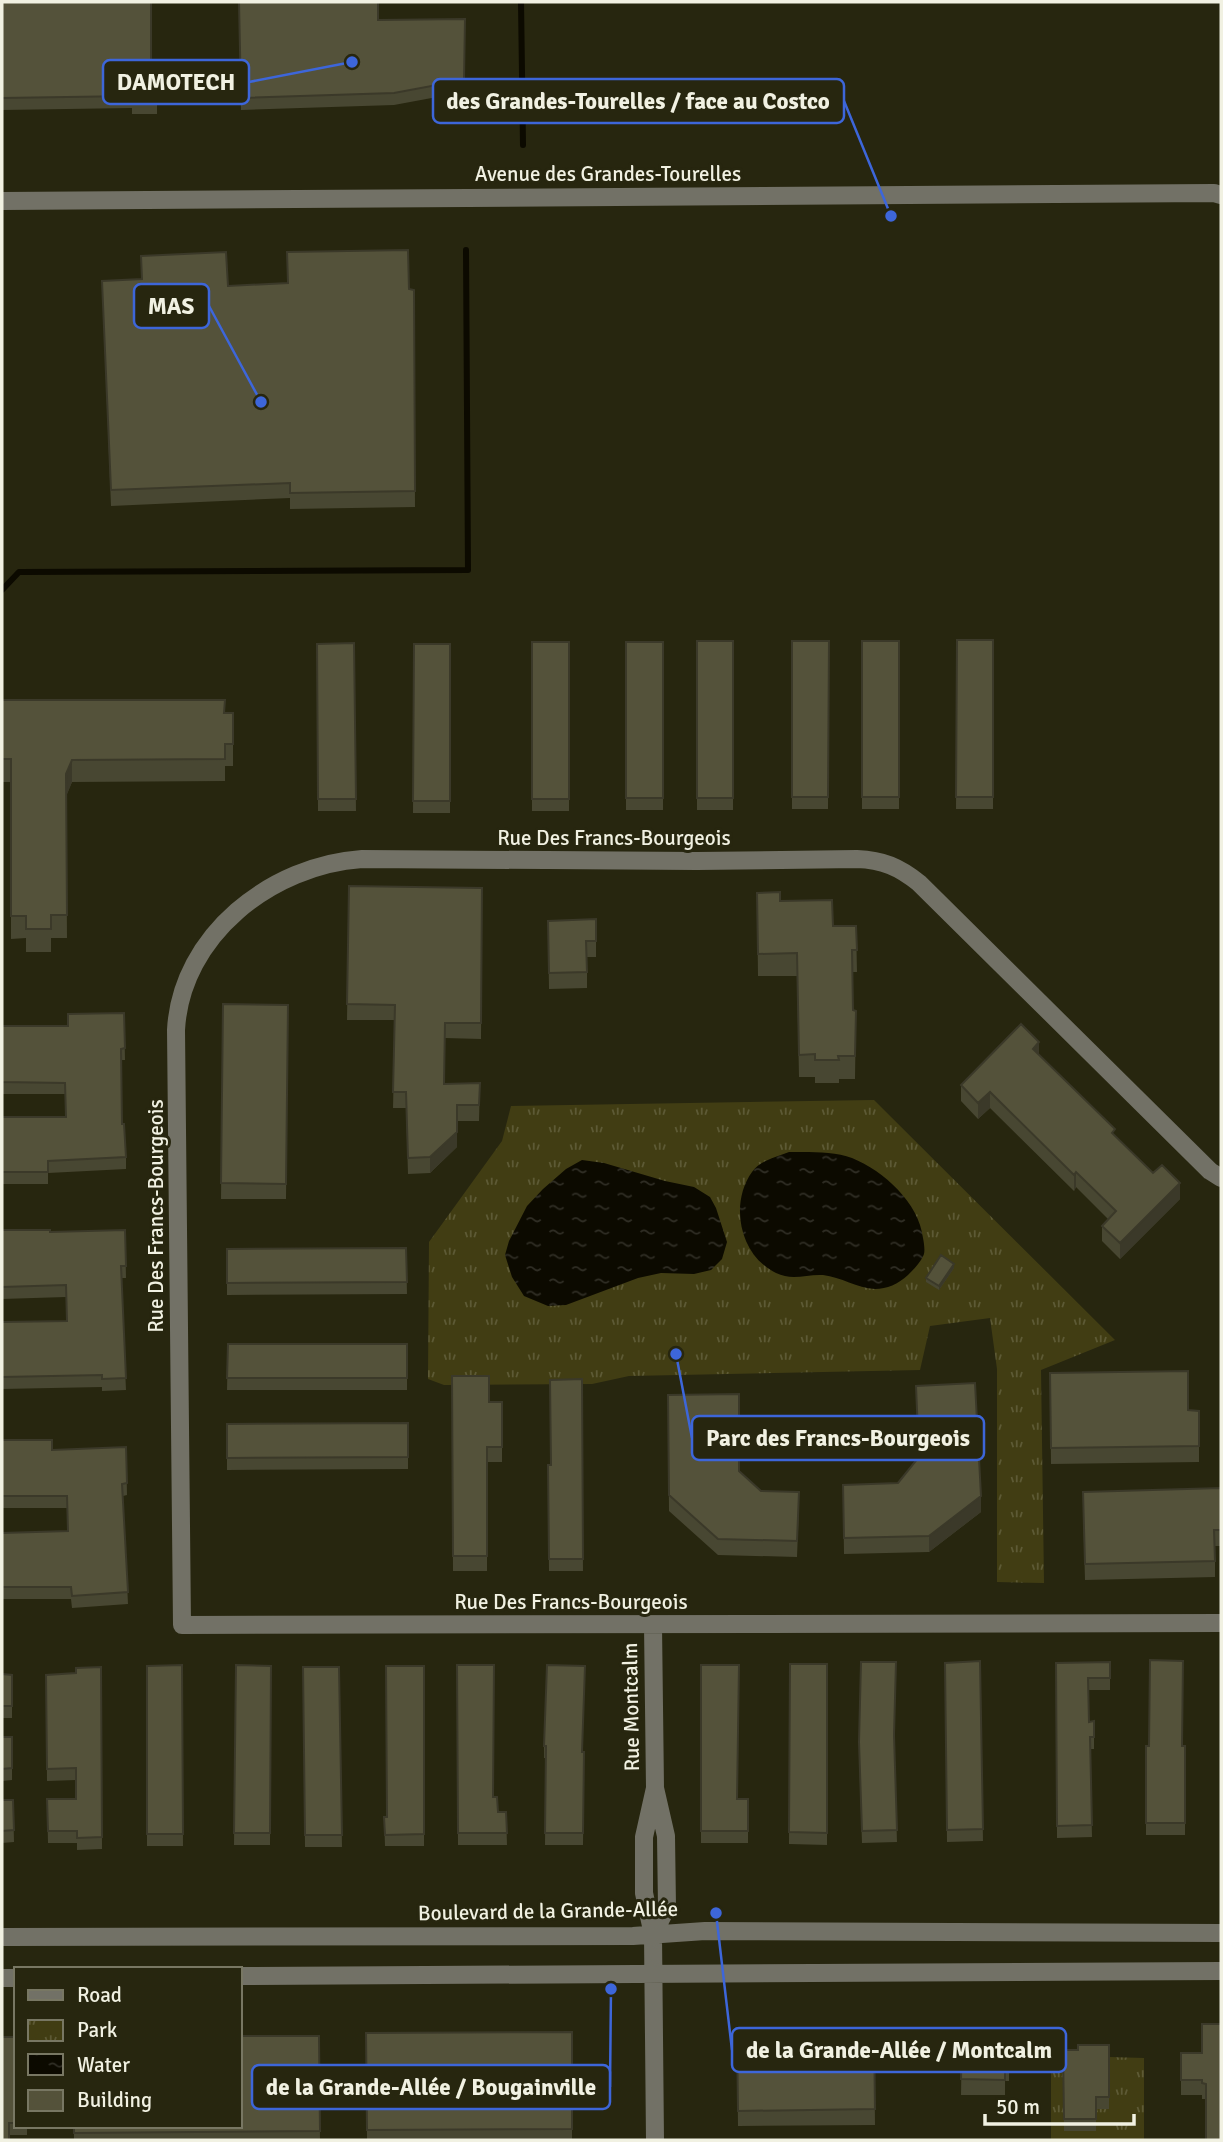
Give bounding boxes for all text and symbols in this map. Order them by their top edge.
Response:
callout: DAMOTECH [103,60,249,104]
text: DAMOTECH [117,68,235,97]
callout: des Grandes-Tourelles / face au Costco [433,79,844,123]
text: des Grandes-Tourelles / face au Costco [446,87,830,116]
street label: Avenue des Grandes-Tourelles [475,161,741,187]
callout: MAS [134,284,209,328]
text: MAS [148,292,195,321]
street label: Rue Des Francs-Bourgeois [497,825,731,851]
street label: Rue Des Francs-Bourgeois [143,1099,169,1333]
callout: Parc des Francs-Bourgeois [692,1416,984,1460]
text: Parc des Francs-Bourgeois [706,1424,970,1453]
street label: Rue Des Francs-Bourgeois [454,1589,688,1615]
street label: Rue Montcalm [617,1642,645,1772]
street label: Boulevard de la Grande-Allée [418,1896,678,1926]
legend [14,1967,242,2128]
text: Road [77,1982,122,2008]
text: Park [77,2017,118,2043]
callout: de la Grande-Allée / Montcalm [732,2028,1066,2072]
text: de la Grande-Allée / Montcalm [746,2036,1052,2065]
text: Water [77,2052,130,2078]
callout: de la Grande-Allée / Bougainville [252,2065,610,2109]
text: de la Grande-Allée / Bougainville [266,2073,596,2102]
scale bar [985,2082,1134,2126]
text: Building [77,2087,152,2113]
text: 50 m [996,2094,1040,2120]

